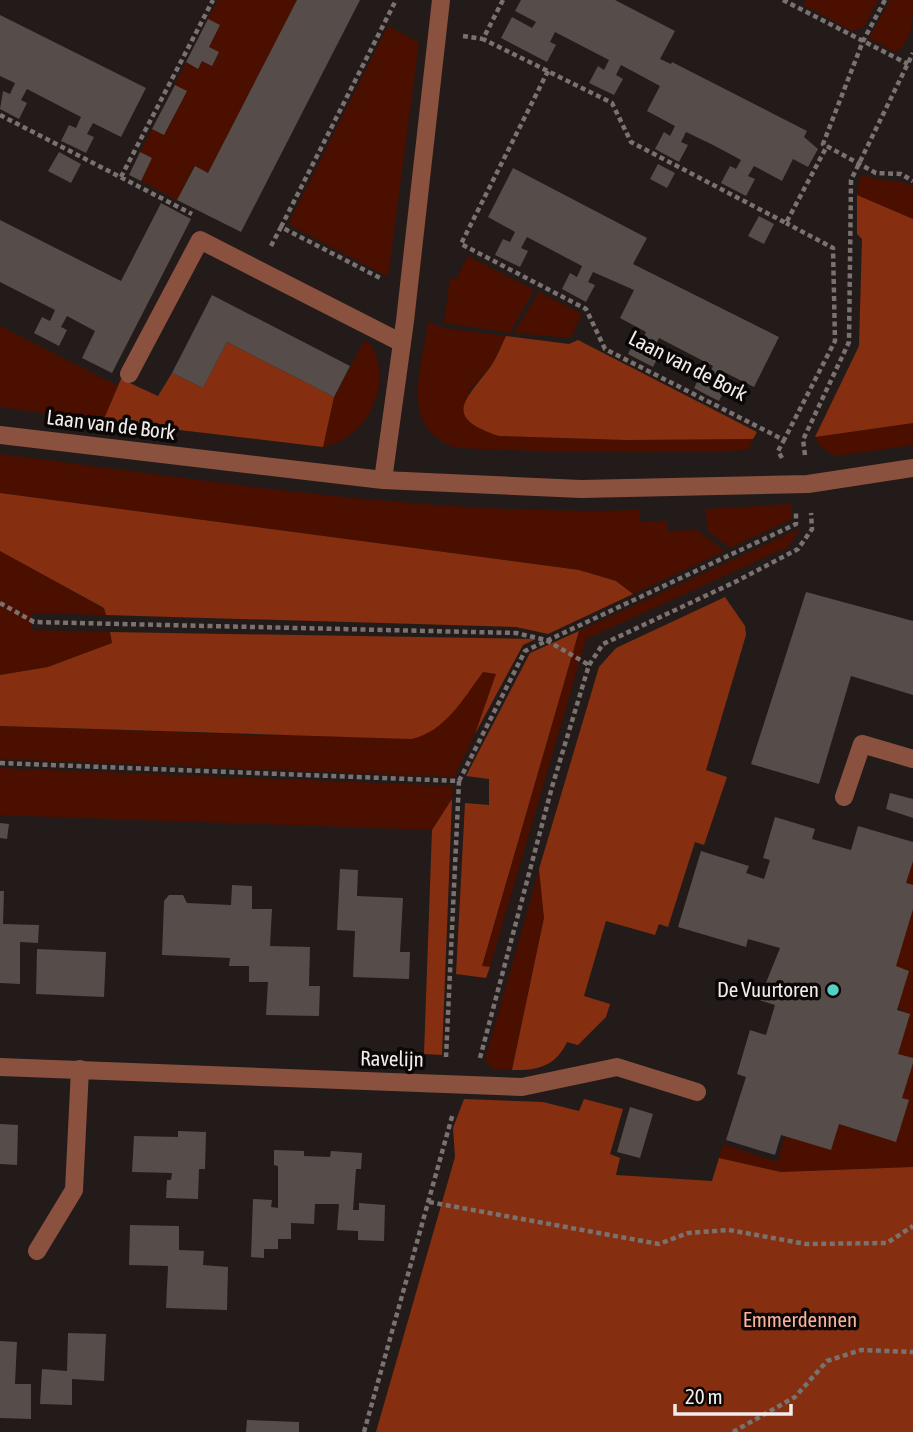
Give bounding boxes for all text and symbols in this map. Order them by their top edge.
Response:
street label: Laan van de Bork [625,325,752,405]
street label: Laan van de Bork [45,404,177,444]
place label: De Vuurtoren [717,977,819,1001]
marker: De Vuurtoren [825,982,841,998]
street label: Ravelijn [360,1045,424,1071]
park label: Emmerdennen [743,1307,857,1331]
scale bar [675,1372,790,1416]
text: 20 m [685,1384,723,1408]

